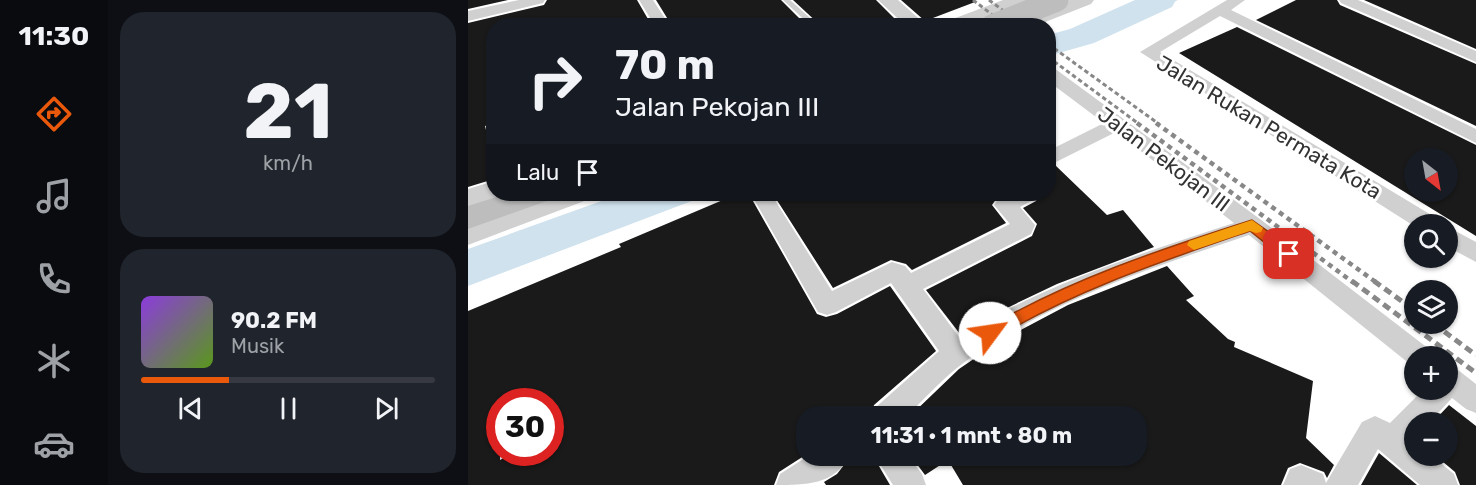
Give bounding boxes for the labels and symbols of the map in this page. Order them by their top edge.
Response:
street label: Jalan Rukan Permata Kota [1152,50,1386,204]
street label: Jalan Pekojan III [1093,101,1235,217]
north arrow [1404,148,1458,202]
pin [1263,228,1314,279]
position arrow [958,301,1022,365]
speed limit sign: 30 [486,388,564,466]

